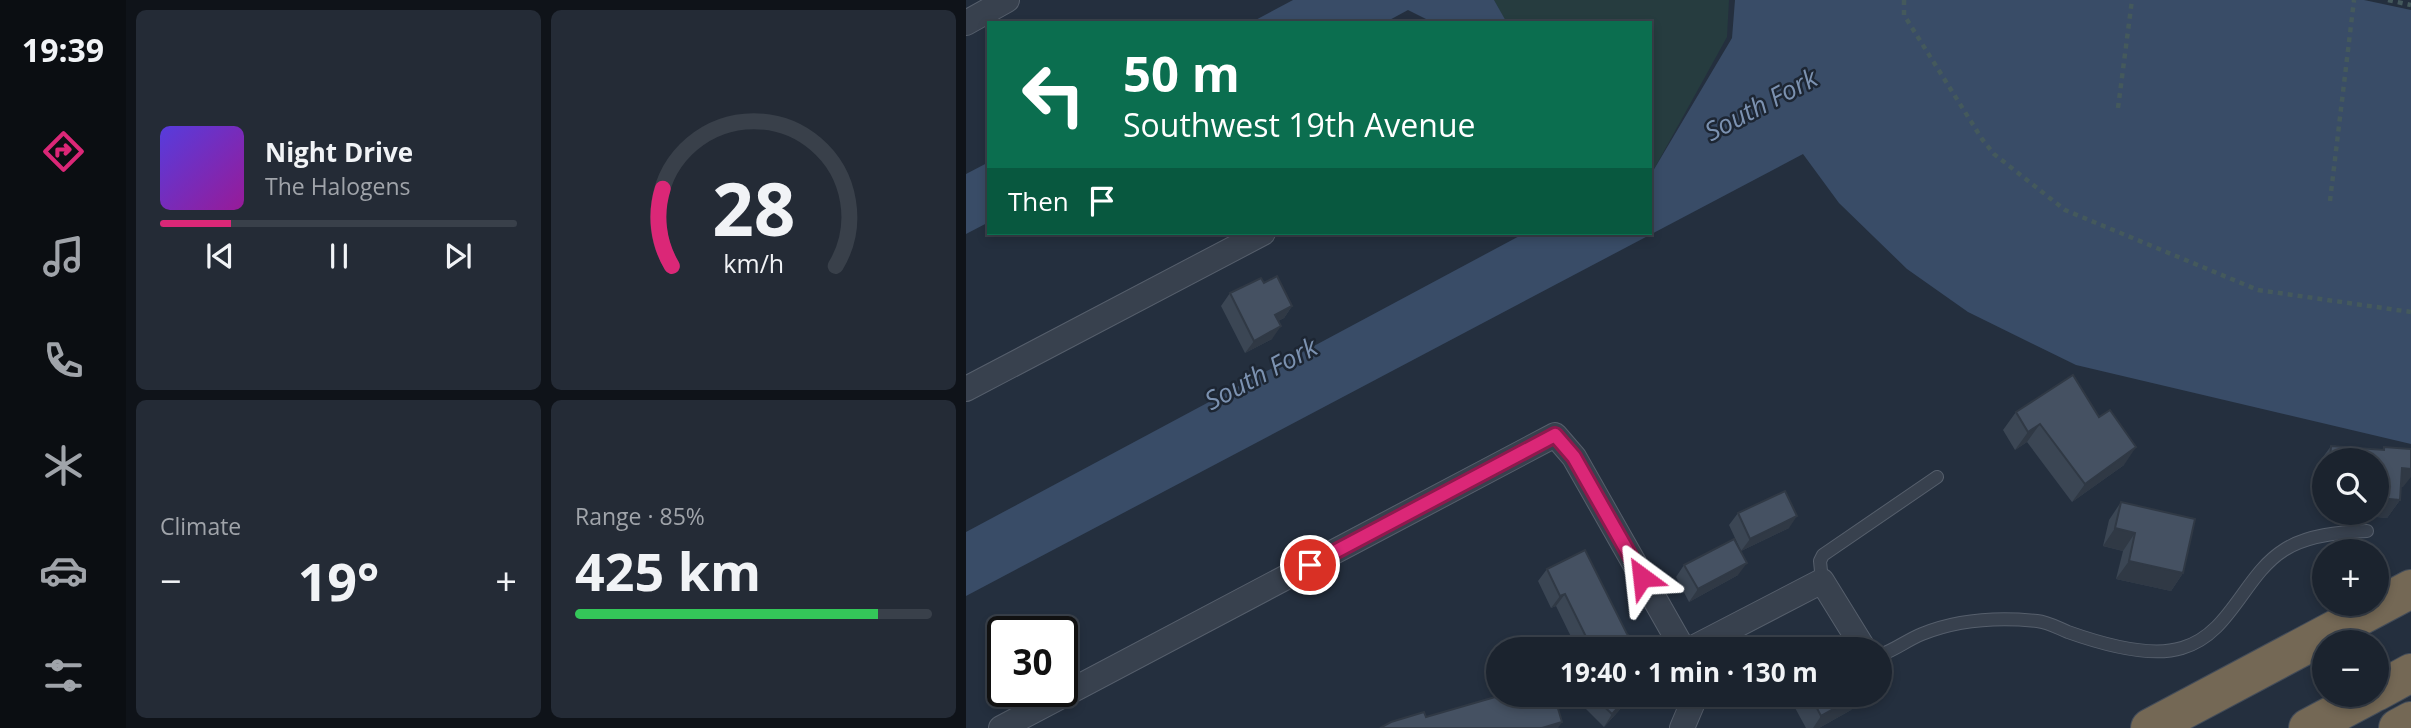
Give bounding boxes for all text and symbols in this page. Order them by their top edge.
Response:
text: 19:39 [22,28,104,71]
text: 50 m [1123,40,1240,106]
icon: left [1008,49,1099,140]
water label: South Fork [1698,59,1824,149]
text: Southwest 19th Avenue [1123,103,1476,146]
icon: directions [39,127,88,176]
text: Night Drive [265,134,413,170]
text: 28 [712,159,795,258]
text: The Halogens [265,170,411,202]
icon: arrive [1083,182,1121,220]
text: Then [1008,183,1069,219]
icon: music [39,232,88,281]
icon: previous [201,237,239,275]
icon: pause [320,237,358,275]
icon: next [439,237,477,275]
text: km/h [723,246,784,280]
water label: South Fork [1198,328,1324,418]
icon: phone [39,336,88,385]
icon: climate [39,441,88,490]
map controls [2312,448,2389,707]
button: search [2312,448,2389,525]
text: Range · 85% [575,500,705,532]
text: Climate [160,510,241,542]
text: 425 km [575,535,761,606]
pin [1280,535,1340,595]
button: + [2312,539,2389,616]
position arrow [1605,540,1679,614]
text: 19° [298,545,379,616]
icon: car [39,546,88,595]
icon: arrive [1291,546,1329,584]
text: − [160,554,182,606]
text: + [495,554,517,606]
speed limit sign: 30 [987,616,1078,707]
button: − [2312,630,2389,707]
icon: filters [39,651,88,700]
text: 19:40 · 1 min · 130 m [1560,654,1818,690]

